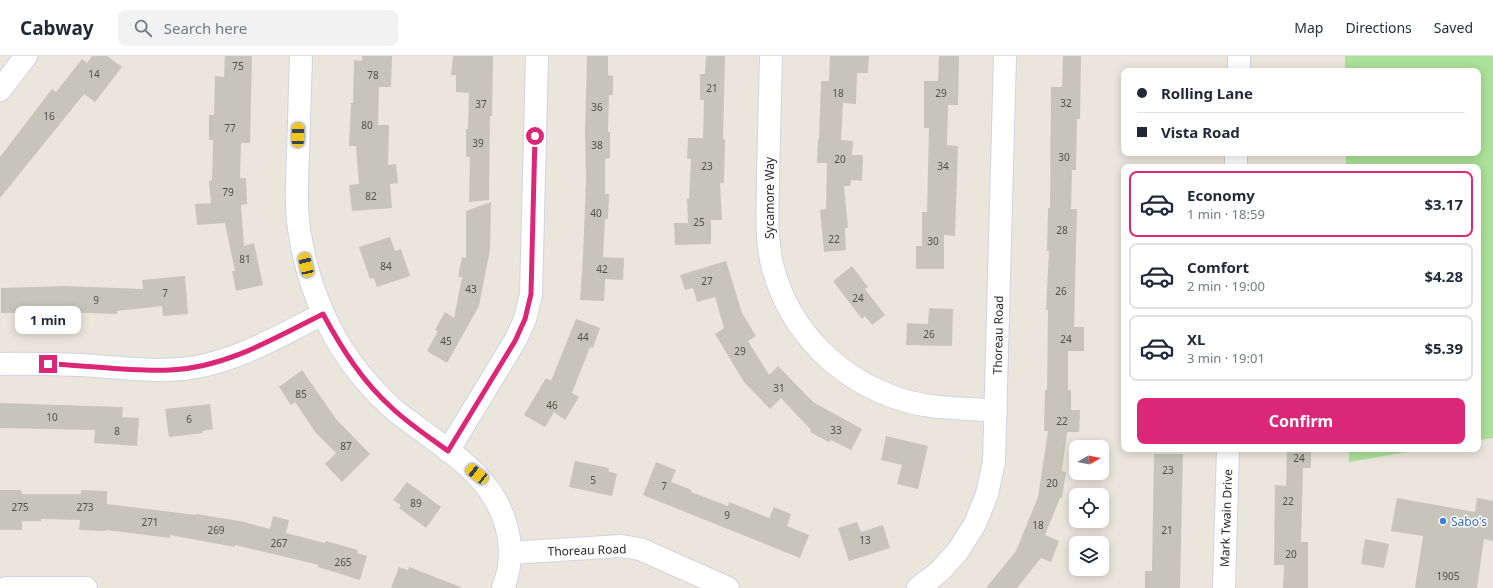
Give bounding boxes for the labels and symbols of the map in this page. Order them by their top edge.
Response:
house number: 75 [232,59,244,73]
house number: 14 [88,67,100,81]
house number: 78 [367,68,379,82]
house number: 21 [706,81,718,95]
house number: 18 [832,86,844,100]
house number: 29 [935,86,947,100]
house number: 32 [1060,96,1072,110]
house number: 37 [475,97,487,111]
house number: 36 [591,100,603,114]
house number: 16 [43,109,55,123]
house number: 80 [361,118,373,132]
house number: 77 [224,121,236,135]
car [292,123,304,147]
route start [526,127,544,145]
house number: 39 [472,136,484,150]
house number: 38 [591,138,603,152]
house number: 30 [1058,150,1070,164]
house number: 20 [834,152,846,166]
street label: Sycamore Way [761,156,778,239]
house number: 23 [701,159,713,173]
house number: 34 [937,159,949,173]
house number: 79 [222,185,234,199]
house number: 82 [365,189,377,203]
house number: 40 [590,206,602,220]
house number: 25 [693,215,705,229]
house number: 28 [1056,223,1068,237]
house number: 22 [828,232,840,246]
house number: 30 [927,234,939,248]
house number: 81 [239,252,251,266]
car [297,252,315,278]
house number: 84 [380,259,392,273]
house number: 42 [596,262,608,276]
house number: 27 [701,274,713,288]
house number: 43 [465,282,477,296]
house number: 26 [1055,284,1067,298]
house number: 7 [162,286,168,300]
house number: 24 [852,291,864,305]
house number: 9 [93,293,99,307]
street label: Thoreau Road [989,295,1007,375]
callout: 1 min [15,306,81,334]
house number: 26 [923,327,935,341]
house number: 44 [577,330,589,344]
house number: 24 [1060,332,1072,346]
house number: 45 [440,334,452,348]
house number: 29 [734,344,746,358]
route end [39,355,57,373]
house number: 31 [773,381,785,395]
house number: 85 [295,387,307,401]
house number: 46 [546,398,558,412]
house number: 10 [46,410,58,424]
house number: 6 [186,412,192,426]
house number: 22 [1056,414,1068,428]
house number: 33 [830,423,842,437]
house number: 8 [114,424,120,438]
house number: 87 [340,439,352,453]
north arrow [1069,440,1109,480]
house number: 24 [1293,451,1305,465]
car [464,462,490,486]
house number: 23 [1162,463,1174,477]
street label: Mark Twain Drive [1216,469,1236,567]
house number: 5 [590,473,596,487]
house number: 20 [1046,476,1058,490]
house number: 7 [661,479,667,493]
house number: 22 [1282,494,1294,508]
house number: 89 [410,496,422,510]
house number: 275 [11,500,29,514]
house number: 273 [76,500,94,514]
house number: 9 [724,508,730,522]
place label: Sabo's [1451,513,1487,530]
house number: 271 [141,515,159,529]
marker: Sabo's [1438,516,1448,526]
house number: 18 [1032,518,1044,532]
house number: 269 [207,523,225,537]
house number: 21 [1161,523,1173,537]
house number: 13 [859,533,871,547]
house number: 267 [270,536,288,550]
street label: Thoreau Road [547,540,627,560]
house number: 20 [1285,547,1297,561]
house number: 265 [334,555,352,569]
house number: 1905 [1437,569,1460,583]

